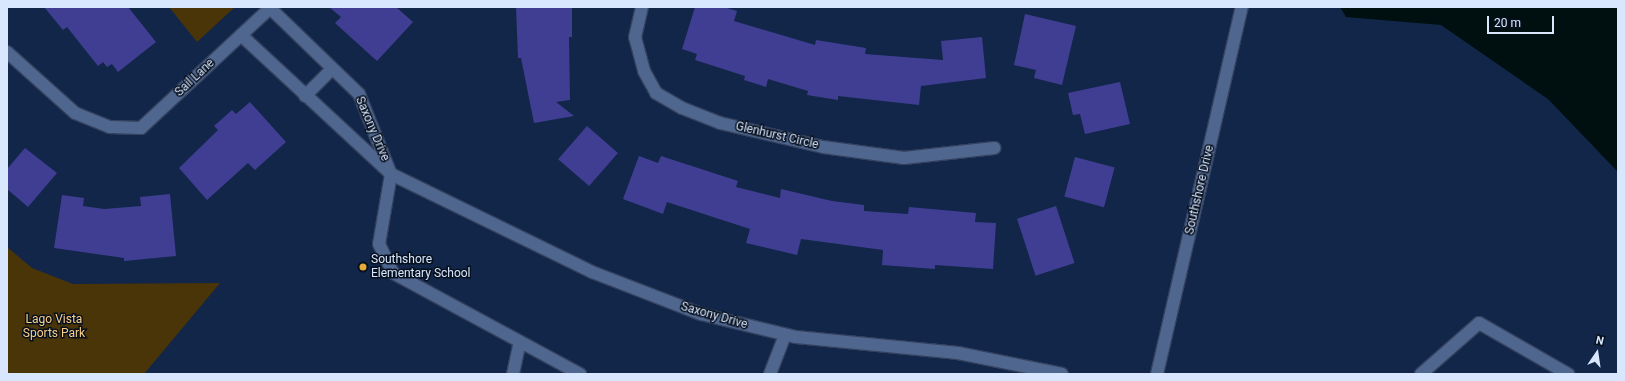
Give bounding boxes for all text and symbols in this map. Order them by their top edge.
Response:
scale bar [1489,8,1556,34]
text: 20 m [1494,16,1521,30]
street label: Sail Lane [172,56,218,100]
street label: Saxony Drive [352,95,392,163]
street label: Glenhurst Circle [734,119,820,153]
street label: Southshore Drive [1183,144,1217,236]
place label: Southshore Elementary School [371,253,471,281]
marker: Southshore Elementary School [358,262,368,272]
street label: Saxony Drive [679,300,749,332]
park label: Lago Vista Sports Park [23,313,85,341]
north arrow [1577,333,1617,373]
text: N [1595,334,1605,348]

